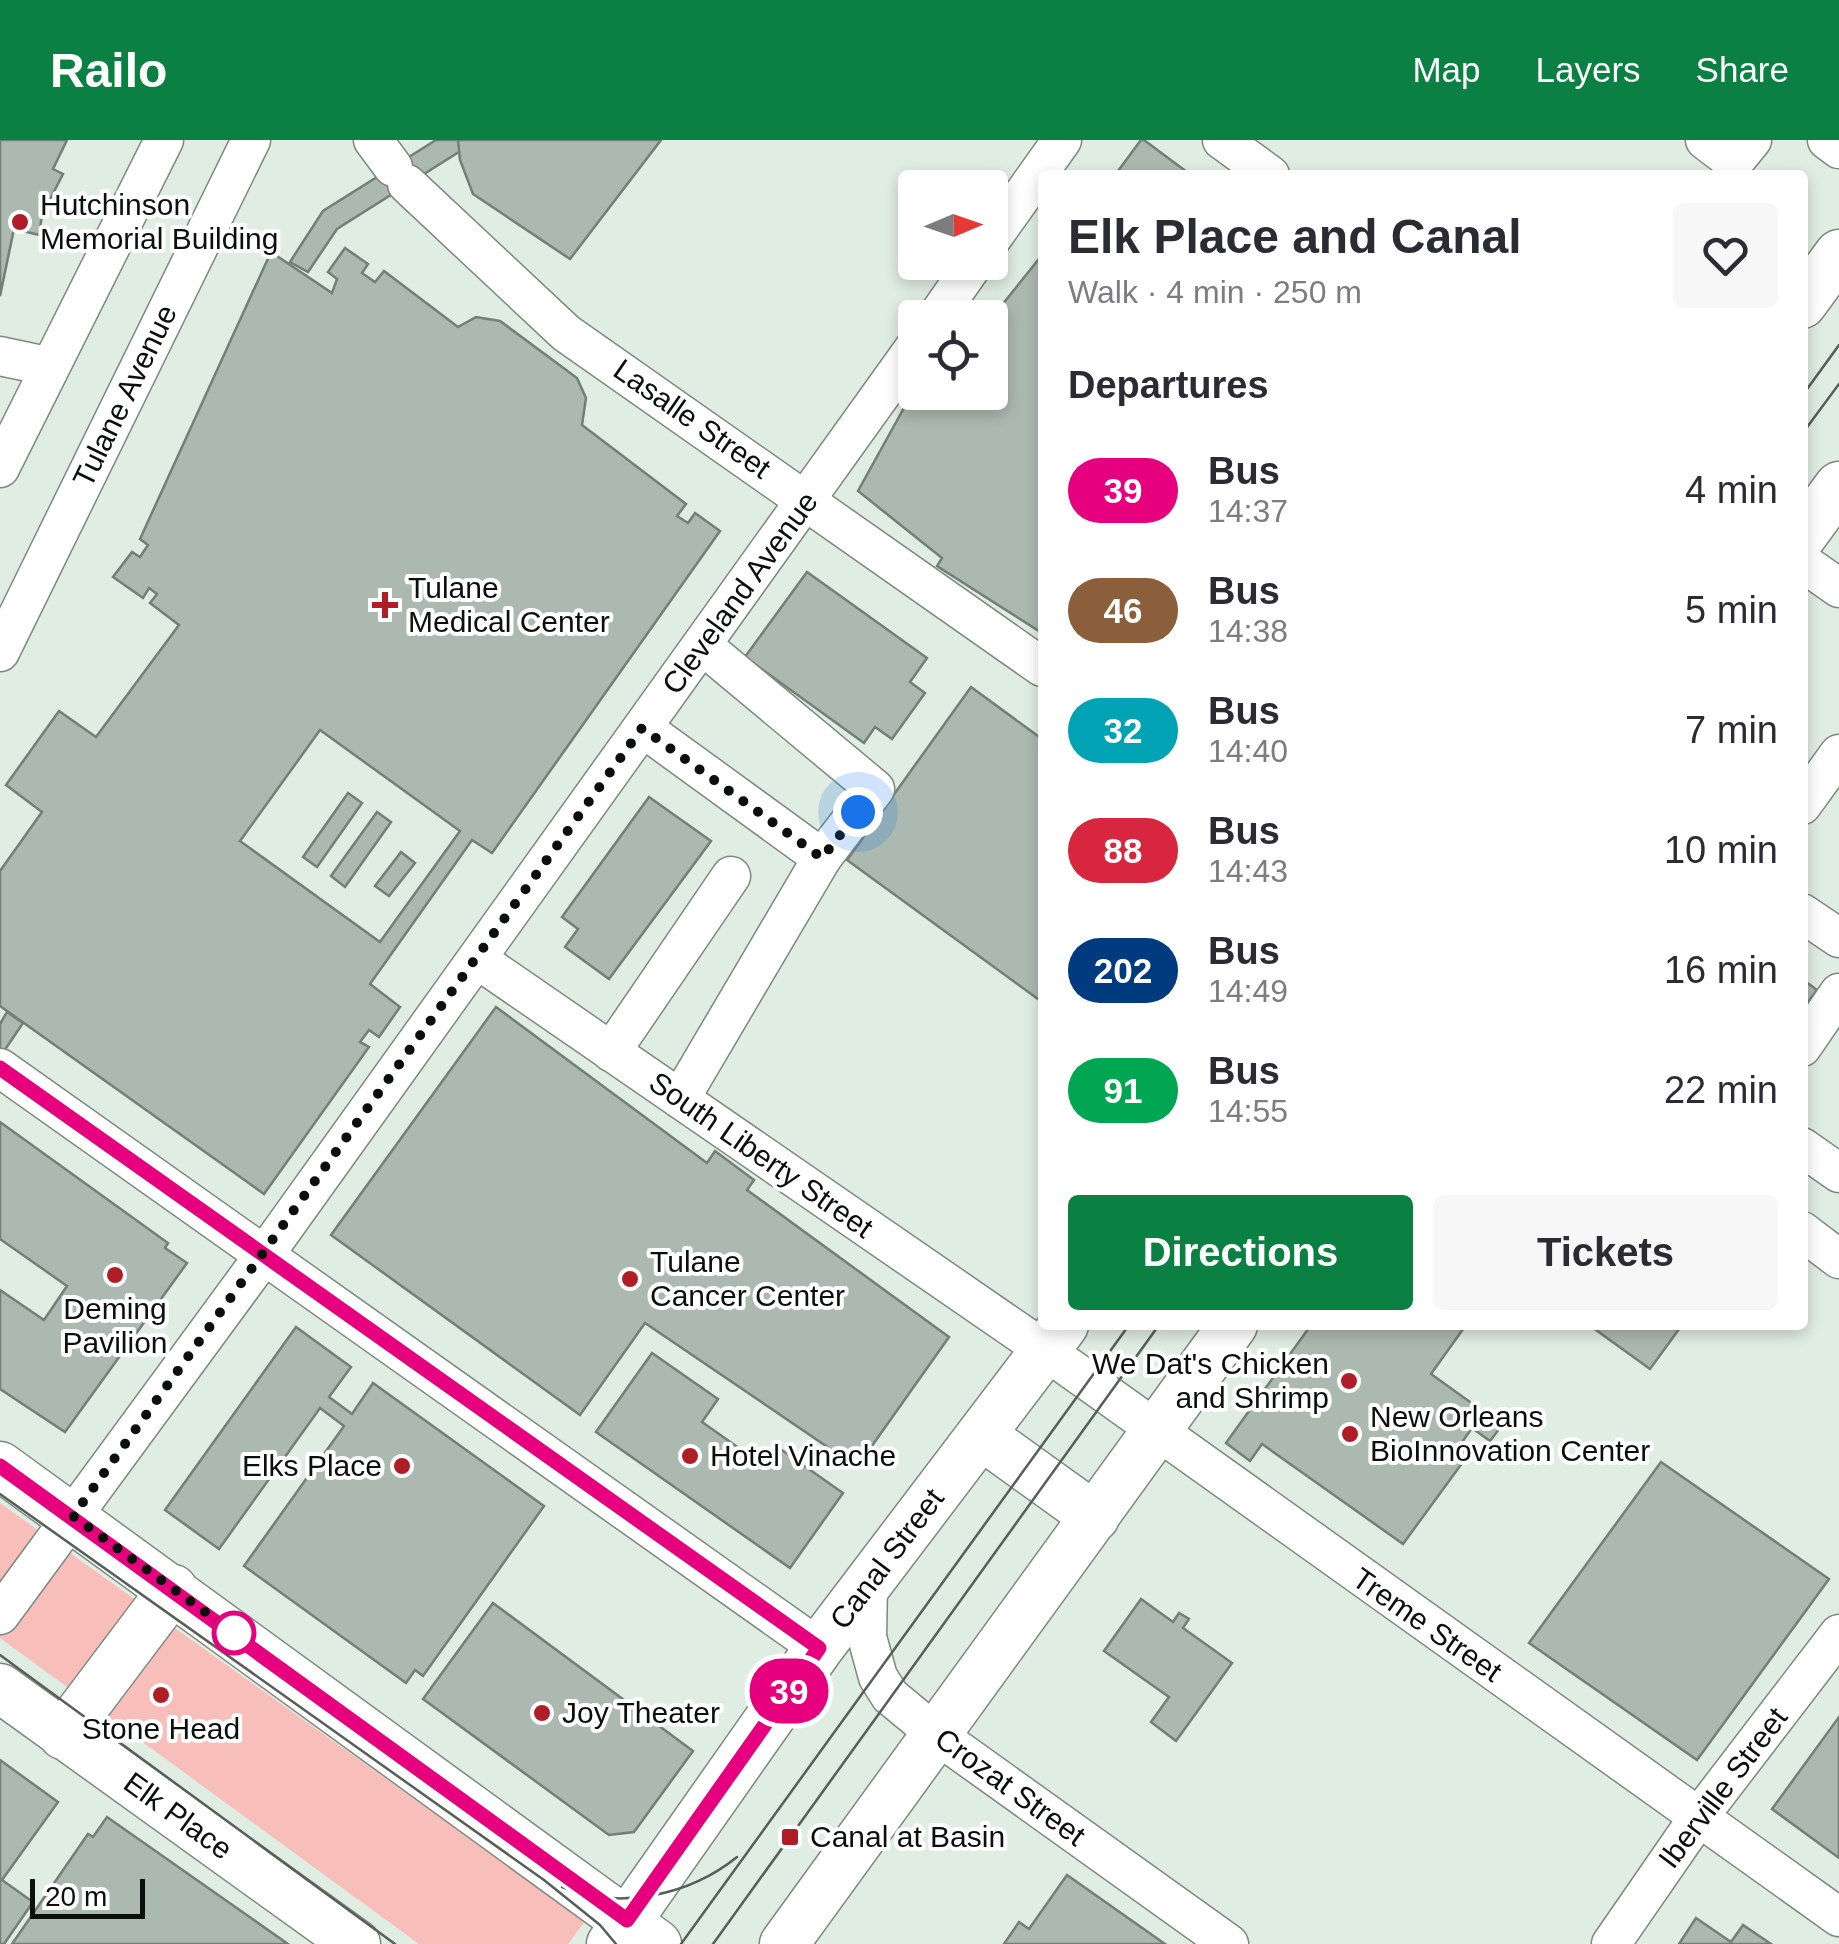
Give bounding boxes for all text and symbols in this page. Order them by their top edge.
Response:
text: Railo [50,44,167,97]
text: Map [1412,50,1481,89]
text: Layers [1536,50,1641,89]
text: Share [1696,50,1789,89]
north arrow [898,170,1008,280]
map controls [898,170,1008,410]
place label: Hutchinson Memorial Building [40,188,278,255]
button: heart [1673,203,1778,308]
text: Elk Place and Canal [1068,210,1522,263]
marker: Hutchinson Memorial Building [9,211,31,233]
text: Walk · 4 min · 250 m [1068,274,1362,310]
street label: Tulane Avenue [66,299,183,492]
button: locate [898,300,1008,410]
street label: Lasalle Street [608,352,777,485]
text: Departures [1068,364,1269,406]
text: Bus [1208,450,1280,492]
text: 4 min [1685,469,1778,511]
text: 39 [1104,471,1142,510]
street label: Cleveland Avenue [655,485,824,700]
text: 14:37 [1208,493,1288,529]
text: Bus [1208,570,1280,612]
place label: Tulane Medical Center [408,571,610,638]
text: 5 min [1685,589,1778,631]
text: 46 [1104,591,1142,630]
marker: Tulane Medical Center [372,592,398,618]
text: 14:38 [1208,613,1288,649]
text: Bus [1208,690,1280,732]
text: 7 min [1685,709,1778,751]
text: 32 [1104,711,1142,750]
text: 14:40 [1208,733,1288,769]
your location [833,787,883,837]
text: Bus [1208,810,1280,852]
text: 10 min [1664,829,1778,871]
text: 88 [1104,831,1142,870]
text: 14:43 [1208,853,1288,889]
text: Bus [1208,930,1280,972]
text: 16 min [1664,949,1778,991]
text: 202 [1094,951,1152,990]
text: 14:49 [1208,973,1288,1009]
text: Bus [1208,1050,1280,1092]
street label: South Liberty Street [643,1065,880,1245]
text: 22 min [1664,1069,1778,1111]
text: 91 [1104,1071,1142,1110]
text: 14:55 [1208,1093,1288,1129]
button: Directions [1068,1195,1413,1310]
button: Tickets [1433,1195,1778,1310]
place label: Tulane Cancer Center [650,1245,845,1312]
marker: Deming Pavilion [104,1264,126,1286]
marker: Tulane Cancer Center [619,1268,641,1290]
place label: Deming Pavilion [62,1292,168,1359]
place label: We Dat's Chicken and Shrimp [1092,1347,1329,1414]
marker: We Dat's Chicken and Shrimp [1338,1370,1360,1392]
place label: New Orleans BioInnovation Center [1370,1400,1650,1467]
marker: New Orleans BioInnovation Center [1339,1423,1361,1445]
place label: Hotel Vinache [710,1439,896,1472]
marker: Hotel Vinache [679,1445,701,1467]
place label: Elks Place [242,1449,382,1482]
marker: Elks Place [391,1455,413,1477]
street label: Canal Street [823,1482,950,1635]
street label: Treme Street [1347,1561,1509,1688]
unlabelled marker [213,1612,255,1654]
line badge: 39 [744,1658,834,1724]
text: 39 [770,1672,808,1711]
marker: Stone Head [150,1684,172,1706]
place label: Joy Theater [562,1696,720,1729]
street label: Iberville Street [1652,1701,1794,1874]
marker: Joy Theater [531,1702,553,1724]
place label: Stone Head [82,1712,240,1745]
street label: Crozat Street [929,1721,1092,1852]
street label: Elk Place [118,1765,239,1866]
place label: Canal at Basin [810,1820,1005,1853]
marker: Canal at Basin [779,1826,801,1848]
scale bar [30,1874,145,1918]
text: 20 m [45,1881,107,1912]

